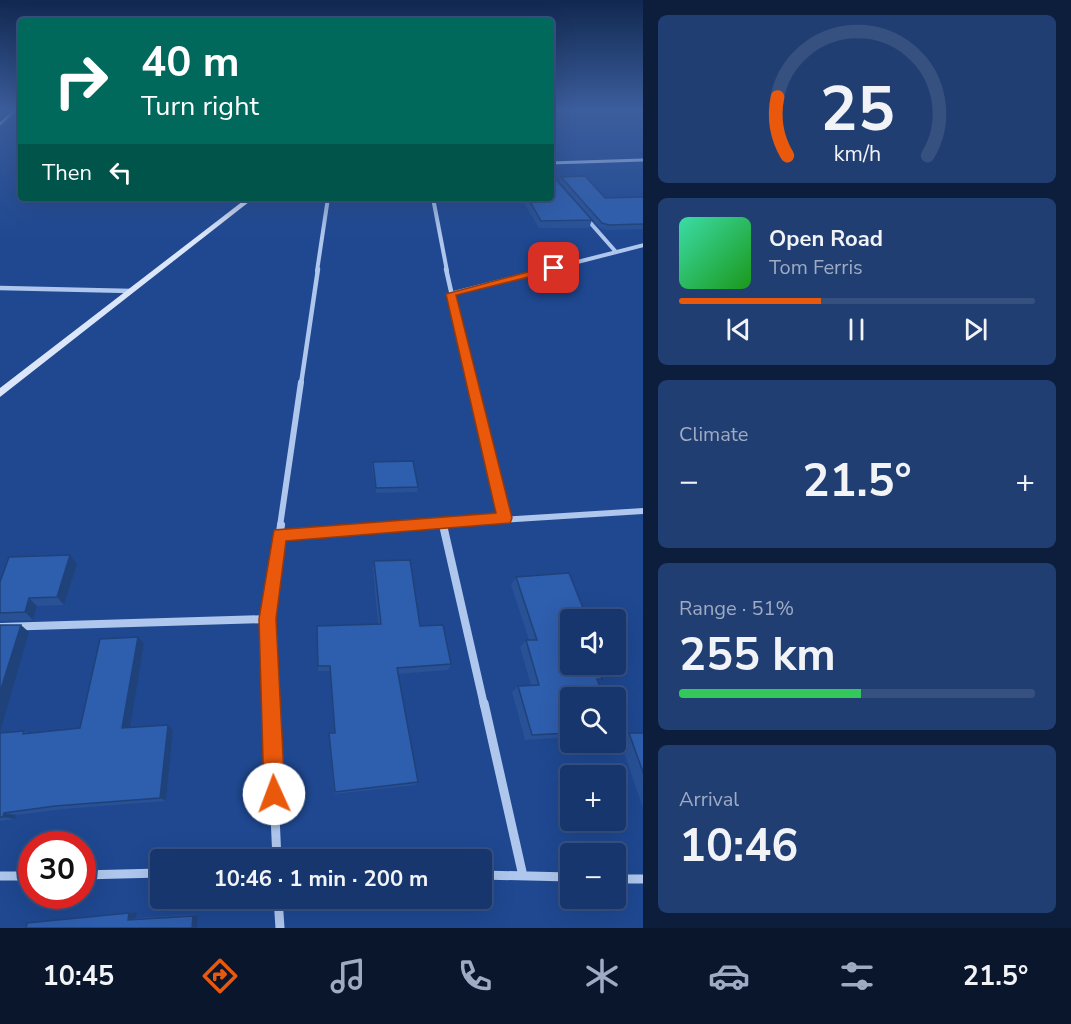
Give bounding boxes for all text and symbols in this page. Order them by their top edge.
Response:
text: 40 m [141,34,240,91]
icon: right [42,42,120,120]
text: 25 [820,67,894,152]
text: Turn right [141,88,259,125]
text: km/h [833,139,881,169]
icon: left [104,156,137,189]
text: Then [42,158,92,188]
text: Open Road [769,224,883,254]
pin [528,242,579,293]
icon: arrive [537,251,570,284]
text: Tom Ferris [769,254,863,281]
icon: previous [722,313,755,346]
icon: pause [840,313,873,346]
icon: next [959,313,992,346]
text: Climate [679,421,748,448]
text: 21.5° [802,451,912,512]
text: − [679,459,699,504]
text: + [1015,459,1035,504]
text: Range · 51% [679,595,794,622]
map controls [560,609,626,909]
button: sound [560,609,626,675]
text: 255 km [679,625,836,686]
button: search [560,687,626,753]
position arrow [242,762,306,826]
button: + [560,765,626,831]
text: Arrival [679,786,739,813]
text: 10:46 [679,816,798,877]
speed limit sign: 30 [18,831,96,909]
button: − [560,843,626,909]
text: 10:46 · 1 min · 200 m [214,864,428,894]
icon: directions [199,955,241,997]
icon: music [327,955,369,997]
icon: phone [454,955,496,997]
icon: climate [581,955,623,997]
icon: car [708,955,750,997]
icon: filters [836,955,878,997]
text: 10:45 [43,958,114,995]
text: 21.5° [963,958,1028,995]

